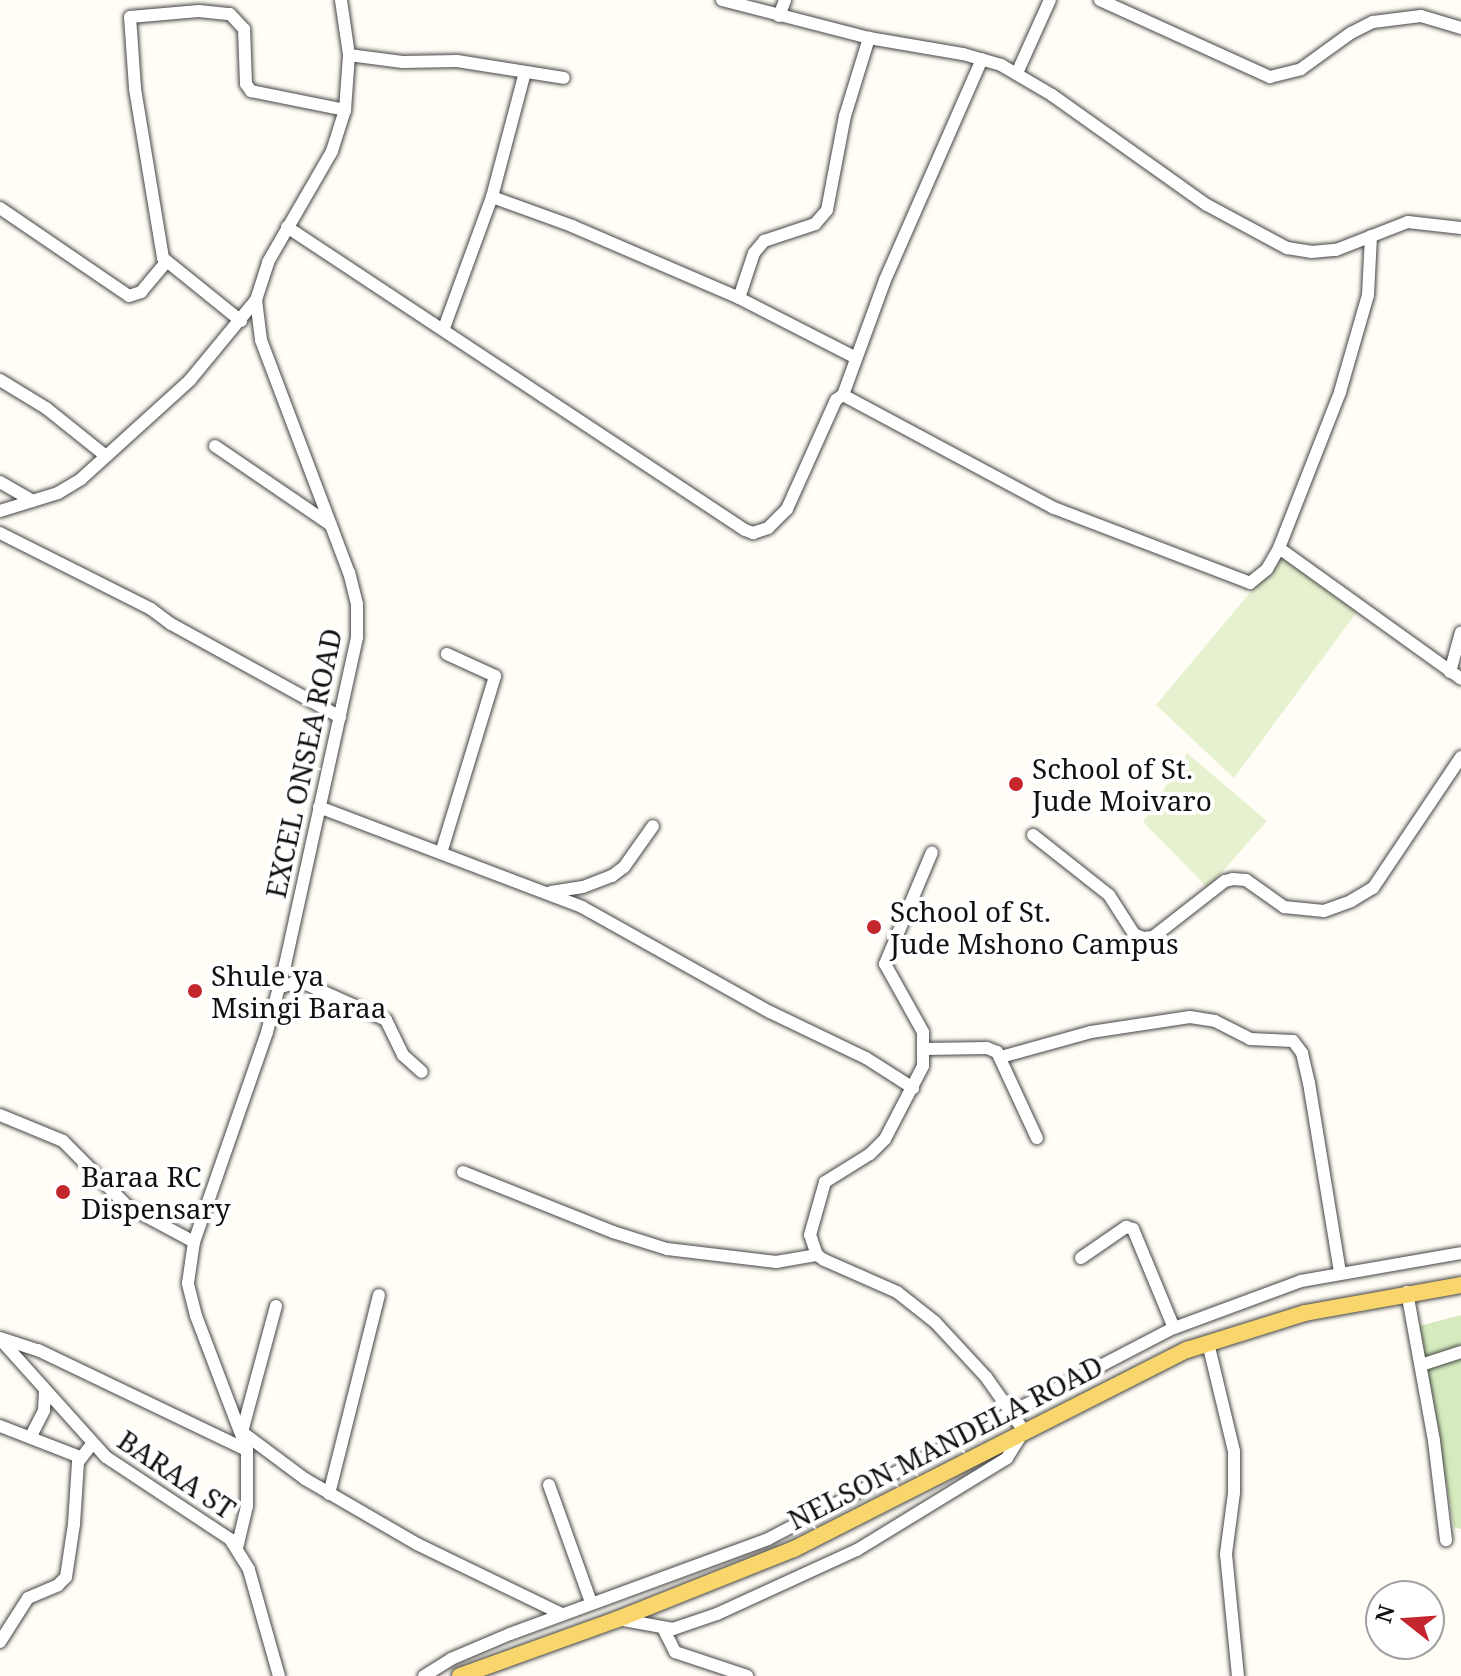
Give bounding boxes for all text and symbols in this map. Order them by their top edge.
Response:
street label: EXCEL ONSEA ROAD [258,625,348,901]
place label: School of St. Jude Moivaro [1032,751,1212,817]
marker: School of St. Jude Moivaro [1007,775,1025,793]
place label: School of St. Jude Mshono Campus [890,894,1179,960]
marker: School of St. Jude Mshono Campus [865,918,883,936]
place label: Shule ya Msingi Baraa [211,958,386,1024]
marker: Shule ya Msingi Baraa [186,982,204,1000]
place label: Baraa RC Dispensary [81,1159,231,1225]
marker: Baraa RC Dispensary [52,1181,74,1203]
street label: NELSON MANDELA ROAD [782,1348,1108,1536]
street label: BARAA ST [112,1422,242,1526]
north arrow [1365,1580,1445,1660]
text: N [1367,1601,1401,1626]

